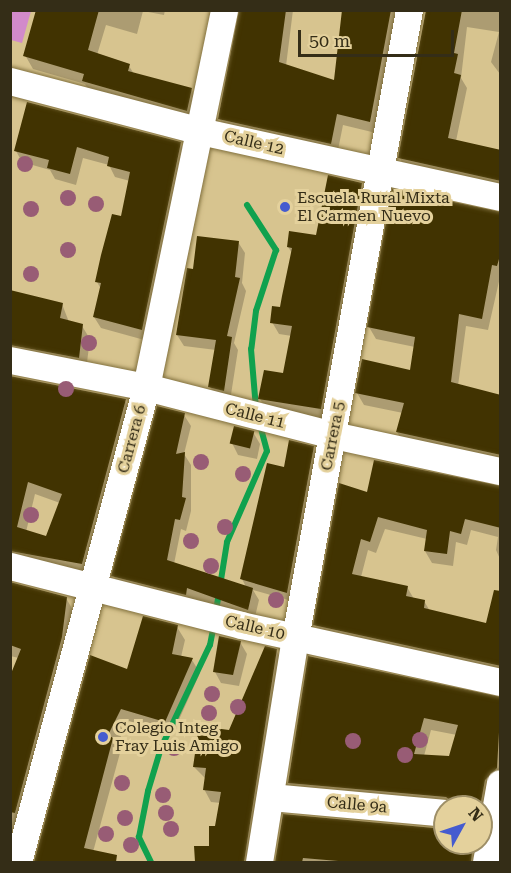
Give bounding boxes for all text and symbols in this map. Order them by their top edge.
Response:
scale bar [301,18,457,56]
text: 50 m [309,30,350,51]
street label: Calle 12 [222,127,286,159]
place label: Escuela Rural Mixta El Carmen Nuevo [297,188,450,226]
marker: Escuela Rural Mixta El Carmen Nuevo [278,200,292,214]
street label: Calle 11 [223,399,287,433]
street label: Carrera 5 [317,400,349,472]
street label: Carrera 6 [114,403,150,475]
street label: Calle 10 [223,612,287,644]
place label: Colegio Integ Fray Luis Amigo [115,718,239,756]
marker: Colegio Integ Fray Luis Amigo [96,730,110,744]
street label: Calle 9a [326,793,388,817]
north arrow [433,795,493,855]
text: N [464,804,487,825]

